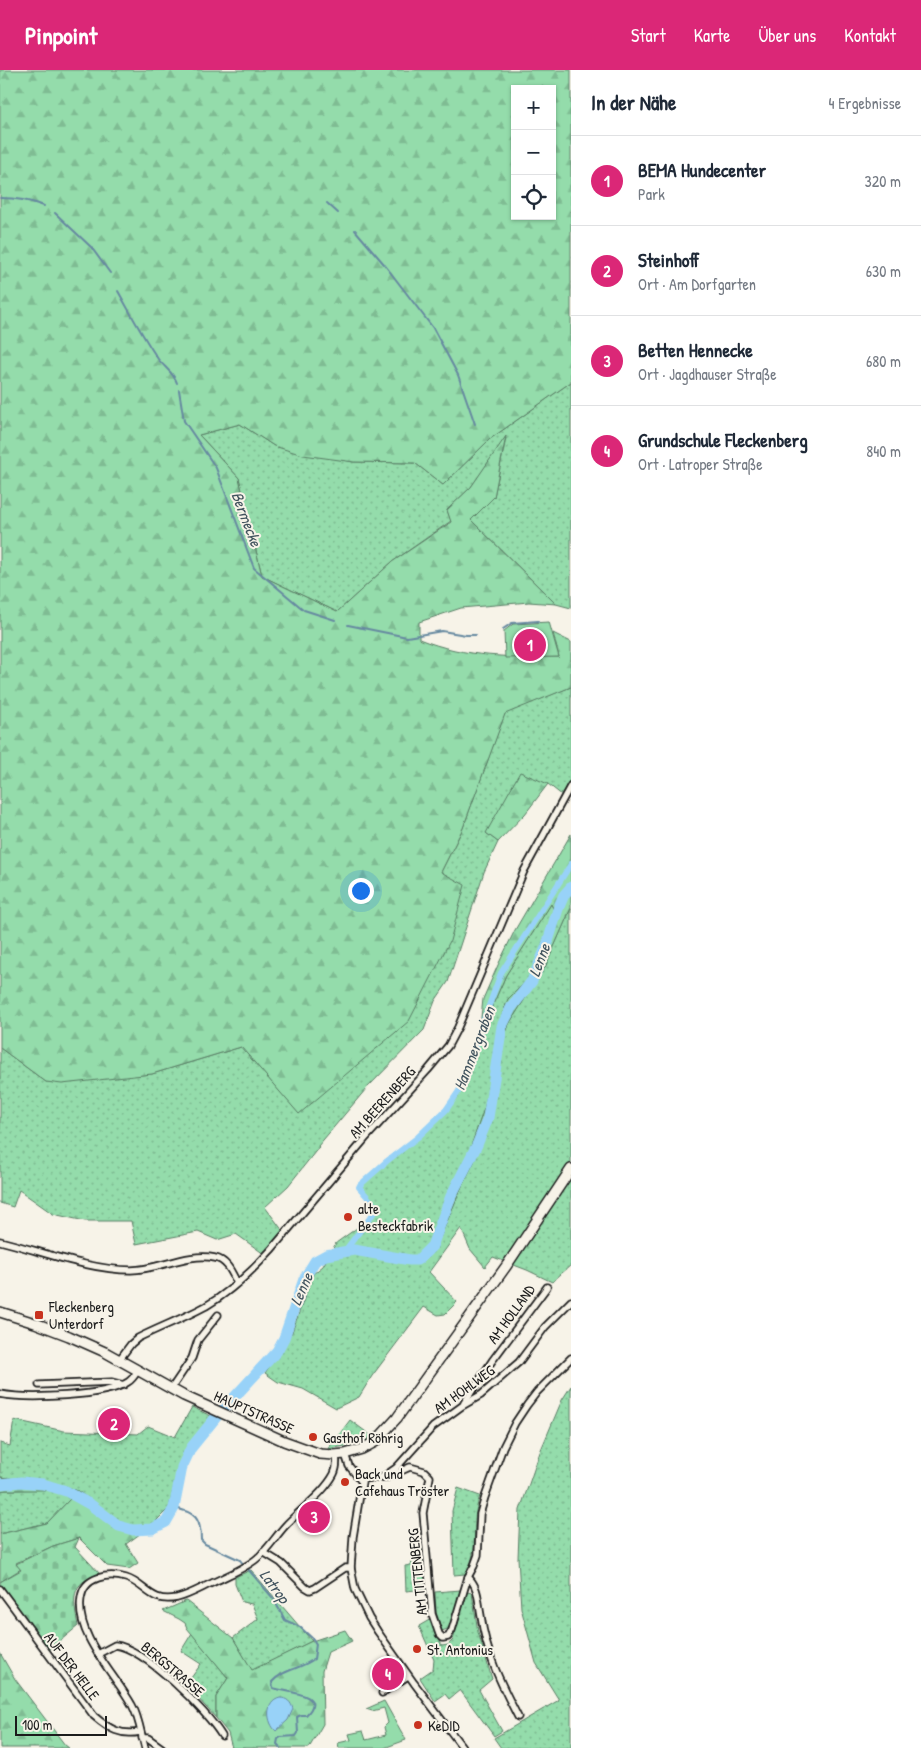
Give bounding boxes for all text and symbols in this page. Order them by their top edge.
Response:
text: Pinpoint [25,19,97,51]
text: Start [631,23,666,48]
text: Karte [694,23,730,48]
text: Über uns [758,23,816,48]
text: Kontakt [844,23,896,48]
map controls [511,85,556,220]
button: + [511,85,556,130]
text: In der Nähe [591,88,676,117]
text: 4 Ergebnisse [829,92,901,114]
button: − [511,130,556,175]
text: BEMA Hundecenter [638,157,766,183]
text: 1 [604,170,610,192]
text: 320 m [865,170,901,192]
button: locate [511,175,556,220]
text: Park [638,183,665,205]
text: Steinhoff [638,247,699,273]
text: 2 [603,260,611,282]
text: 630 m [866,260,901,282]
text: Ort · Am Dorfgarten [638,273,756,295]
text: Betten Hennecke [638,337,753,363]
text: 3 [603,350,611,372]
text: 680 m [866,350,901,372]
text: Ort · Jagdhauser Straße [638,363,777,385]
text: Grundschule Fleckenberg [638,427,808,453]
text: 4 [604,440,610,462]
text: 840 m [866,440,901,462]
text: Ort · Latroper Straße [638,453,763,475]
water label: Bermecke [226,488,268,550]
pin: 1 [514,626,546,664]
your location [348,878,374,904]
water label: Lenne [523,940,555,979]
water label: Hammergraben [448,1001,501,1093]
street label: AM BEERENBERG [344,1061,421,1143]
place label: alte Besteckfabrik [358,1198,433,1236]
marker: alte Besteckfabrik [342,1211,354,1223]
water label: Lenne [284,1269,318,1309]
street label: AM HOLLAND [482,1279,540,1348]
place label: Fleckenberg Unterdorf [48,1296,114,1334]
marker: Fleckenberg Unterdorf [33,1309,45,1321]
street label: AM HOHLWEG [429,1359,499,1418]
street label: HAUPTSTRASSE [211,1385,298,1439]
pin: 2 [98,1405,130,1443]
place label: Gasthof Röhrig [323,1427,403,1448]
marker: Gasthof Röhrig [307,1431,319,1443]
place label: Back und Cafehaus Tröster [355,1463,450,1501]
marker: Back und Cafehaus Tröster [339,1476,351,1488]
pin: 3 [298,1498,330,1536]
street label: AM TITTENBERG [402,1527,432,1616]
water label: Latrop [255,1565,296,1608]
street label: AUF DER HELLE [40,1628,105,1705]
street label: BERGSTRASSE [137,1636,209,1702]
place label: St. Antonius [427,1639,493,1660]
marker: St. Antonius [411,1643,423,1655]
pin: 4 [372,1655,404,1693]
scale bar [15,1713,108,1736]
text: 100 m [22,1715,52,1734]
place label: KeDID [428,1715,460,1736]
marker: KeDID [412,1719,424,1731]

